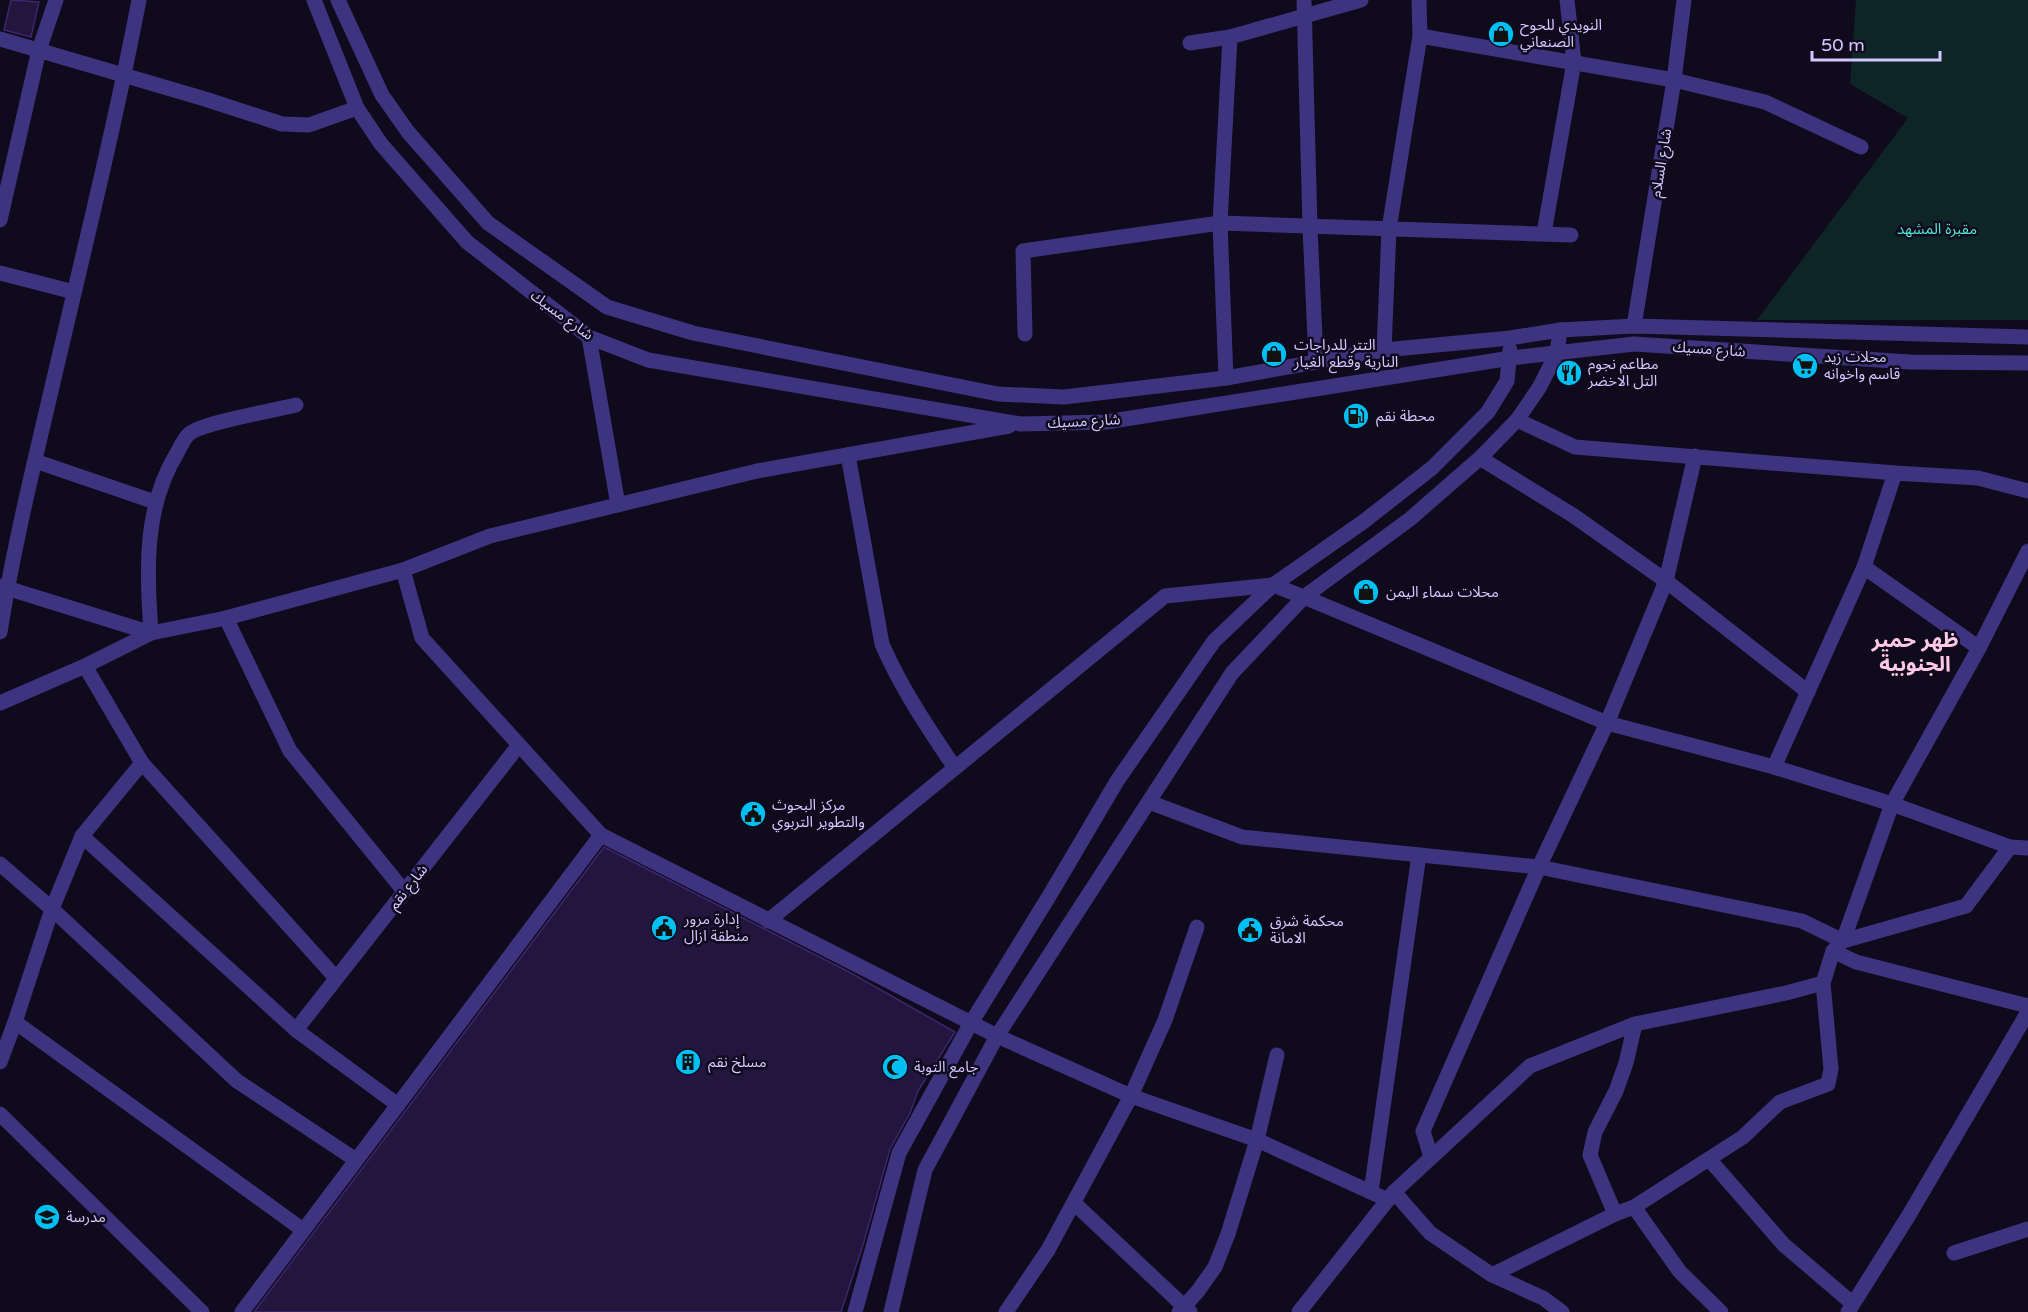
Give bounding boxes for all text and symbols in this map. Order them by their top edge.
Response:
place label: النويدي للحوح الصنعاني [1520,16,1602,53]
shop icon: النويدي للحوح الصنعاني [1486,19,1516,49]
scale bar [1812,24,1940,62]
text: 50 m [1821,34,1865,56]
street label: شارع السلام [1647,127,1678,199]
park label: مقبرة المشهد [1897,220,1977,238]
street label: شارع مسيك [525,286,597,346]
place label: التتر للدراجات النارية وقطع الغيار [1293,336,1398,374]
street label: شارع مسيك [1672,337,1746,364]
shop icon: التتر للدراجات النارية وقطع الغيار [1259,339,1289,369]
place label: محلات زيد قاسم واخوانه [1824,348,1901,385]
supermarket icon: محلات زيد قاسم واخوانه [1790,351,1820,381]
place label: مطاعم نجوم التل الاخضر [1587,355,1659,390]
restaurant icon: مطاعم نجوم التل الاخضر [1554,358,1584,388]
fuel station icon: محطة نقم [1341,401,1371,431]
place label: محطة نقم [1376,407,1435,427]
street label: شارع مسيك [1047,410,1121,435]
shop icon: محلات سماء اليمن [1351,577,1381,607]
place label: محلات سماء اليمن [1386,583,1499,601]
district label: ظهر حمير الجنوبية [1871,628,1958,677]
place label: مركز البحوث والتطوير التربوي [772,796,865,833]
public building icon: مركز البحوث والتطوير التربوي [738,799,768,829]
street label: شارع نقم [385,860,434,915]
place label: إدارة مرور منطقة ازال [683,910,749,945]
place label: محكمة شرق الامانة [1270,912,1344,947]
public building icon: إدارة مرور منطقة ازال [649,913,679,943]
public building icon: محكمة شرق الامانة [1235,915,1265,945]
building icon: مسلخ نقم [673,1047,703,1077]
mosque icon: جامع التوبة [880,1052,910,1082]
place label: مسلخ نقم [708,1053,767,1074]
place label: جامع التوبة [914,1058,979,1079]
school or university icon: مدرسة [32,1202,62,1232]
place label: مدرسة [66,1208,106,1226]

